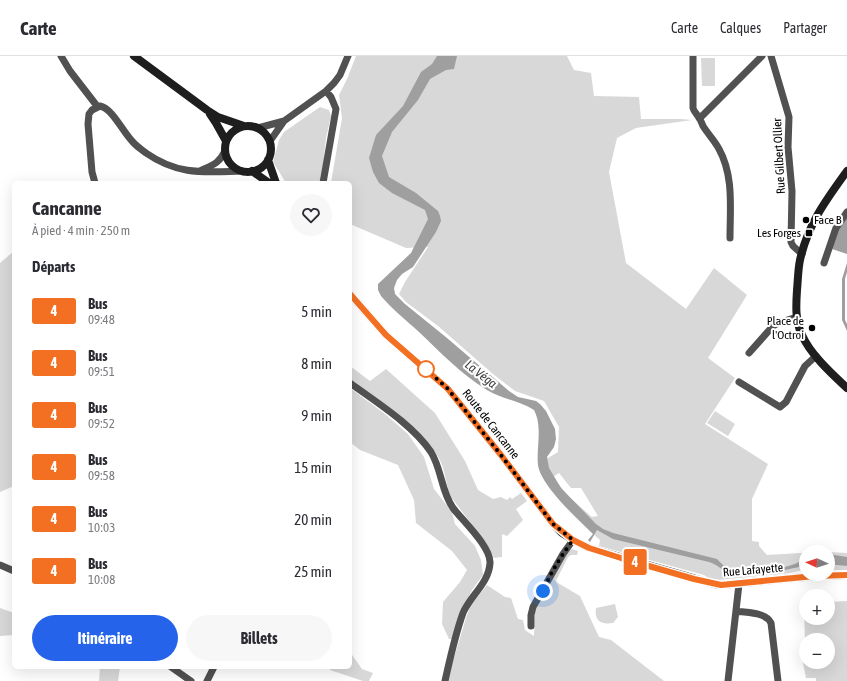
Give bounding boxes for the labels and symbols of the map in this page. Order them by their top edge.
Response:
street label: Rue Gilbert Ollier [770,117,788,194]
place label: Face B [814,213,842,227]
marker: Face B [801,215,811,225]
place label: Les Forges [757,226,801,240]
marker: Les Forges [804,228,814,238]
place label: Place de l'Octroi [767,314,804,342]
marker: Place de l'Octroi [807,323,817,333]
water label: La Véga [462,357,500,391]
unlabelled marker [417,360,435,378]
street label: Route de Cancanne [459,386,523,462]
north arrow [799,545,835,581]
line badge: 4 [622,549,648,575]
street label: Rue Lafayette [722,560,784,580]
your location [533,581,553,601]

